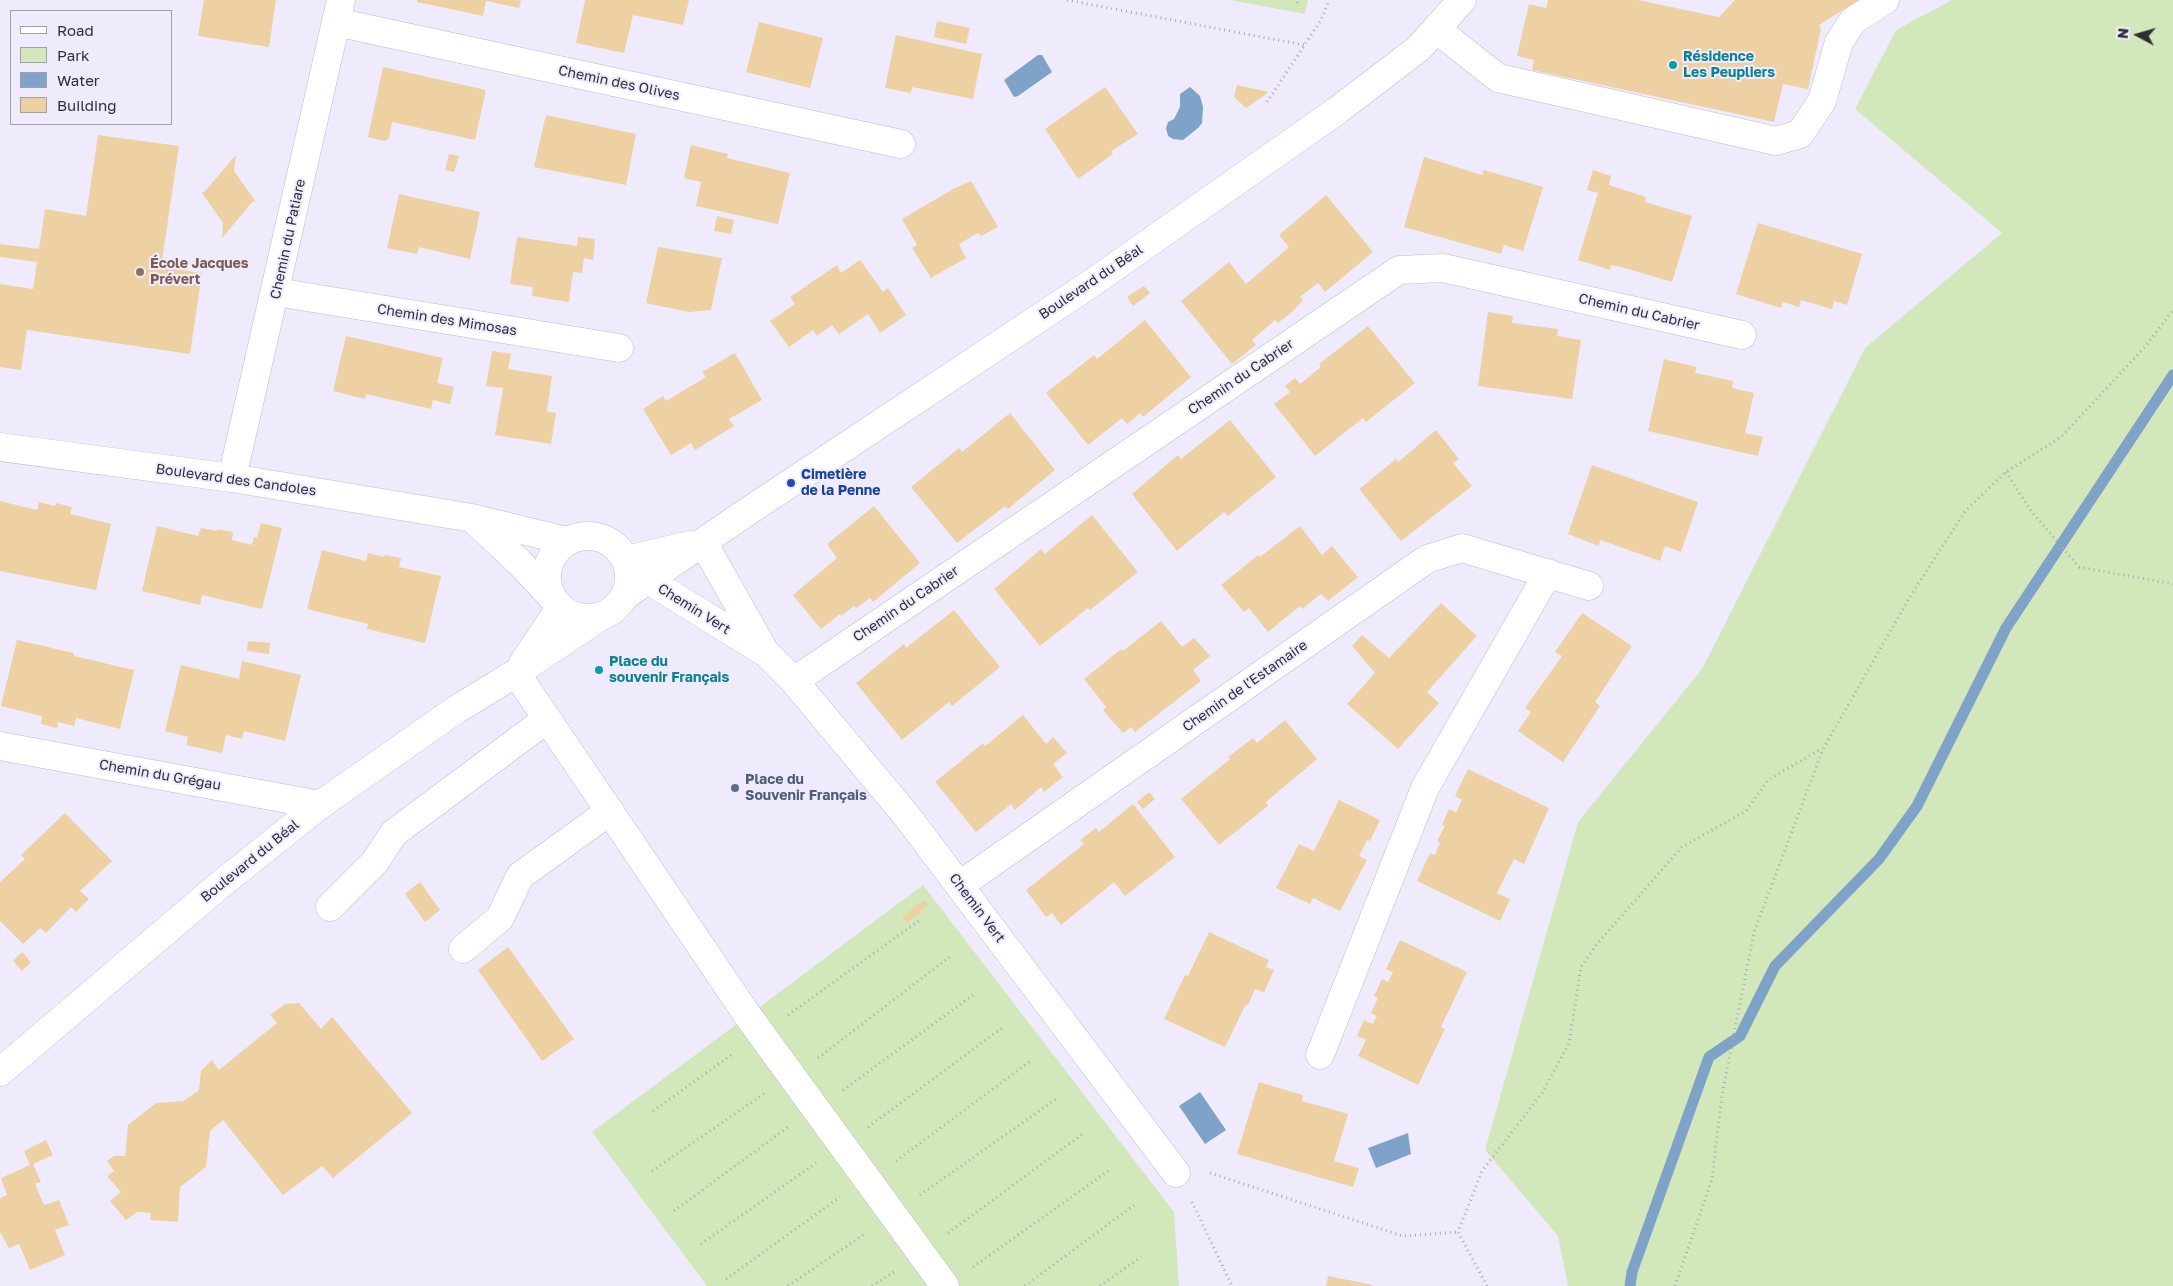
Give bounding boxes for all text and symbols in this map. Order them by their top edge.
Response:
legend [10,10,172,125]
north arrow [2113,10,2163,60]
text: Road [57,21,94,39]
text: N [2114,27,2132,40]
text: Park [57,46,89,64]
place label: Résidence Les Peupliers [1683,49,1775,82]
marker: Résidence Les Peupliers [1667,59,1679,71]
street label: Chemin des Olives [557,62,681,104]
text: Water [57,71,100,89]
text: Building [57,96,117,114]
street label: Chemin du Patiare [267,177,309,301]
street label: Boulevard du Béal [1036,241,1146,323]
place label: École Jacques Prévert [150,256,249,288]
marker: École Jacques Prévert [134,266,146,278]
street label: Chemin du Cabrier [1577,290,1701,334]
street label: Chemin des Mimosas [376,301,518,339]
street label: Chemin du Cabrier [1185,335,1297,419]
street label: Boulevard des Candoles [155,460,317,500]
place label: Cimetière de la Penne [801,467,880,500]
marker: Cimetière de la Penne [785,477,797,489]
street label: Chemin du Cabrier [850,562,962,646]
street label: Chemin Vert [655,580,733,638]
street label: Chemin de l'Estamaire [1179,636,1311,736]
place label: Place du souvenir Français [609,654,729,686]
marker: Place du souvenir Français [593,664,605,676]
street label: Chemin du Grégau [98,756,222,794]
place label: Place du Souvenir Français [745,772,867,804]
marker: Place du Souvenir Français [729,782,741,794]
street label: Boulevard du Béal [197,816,303,906]
street label: Chemin Vert [945,870,1009,946]

